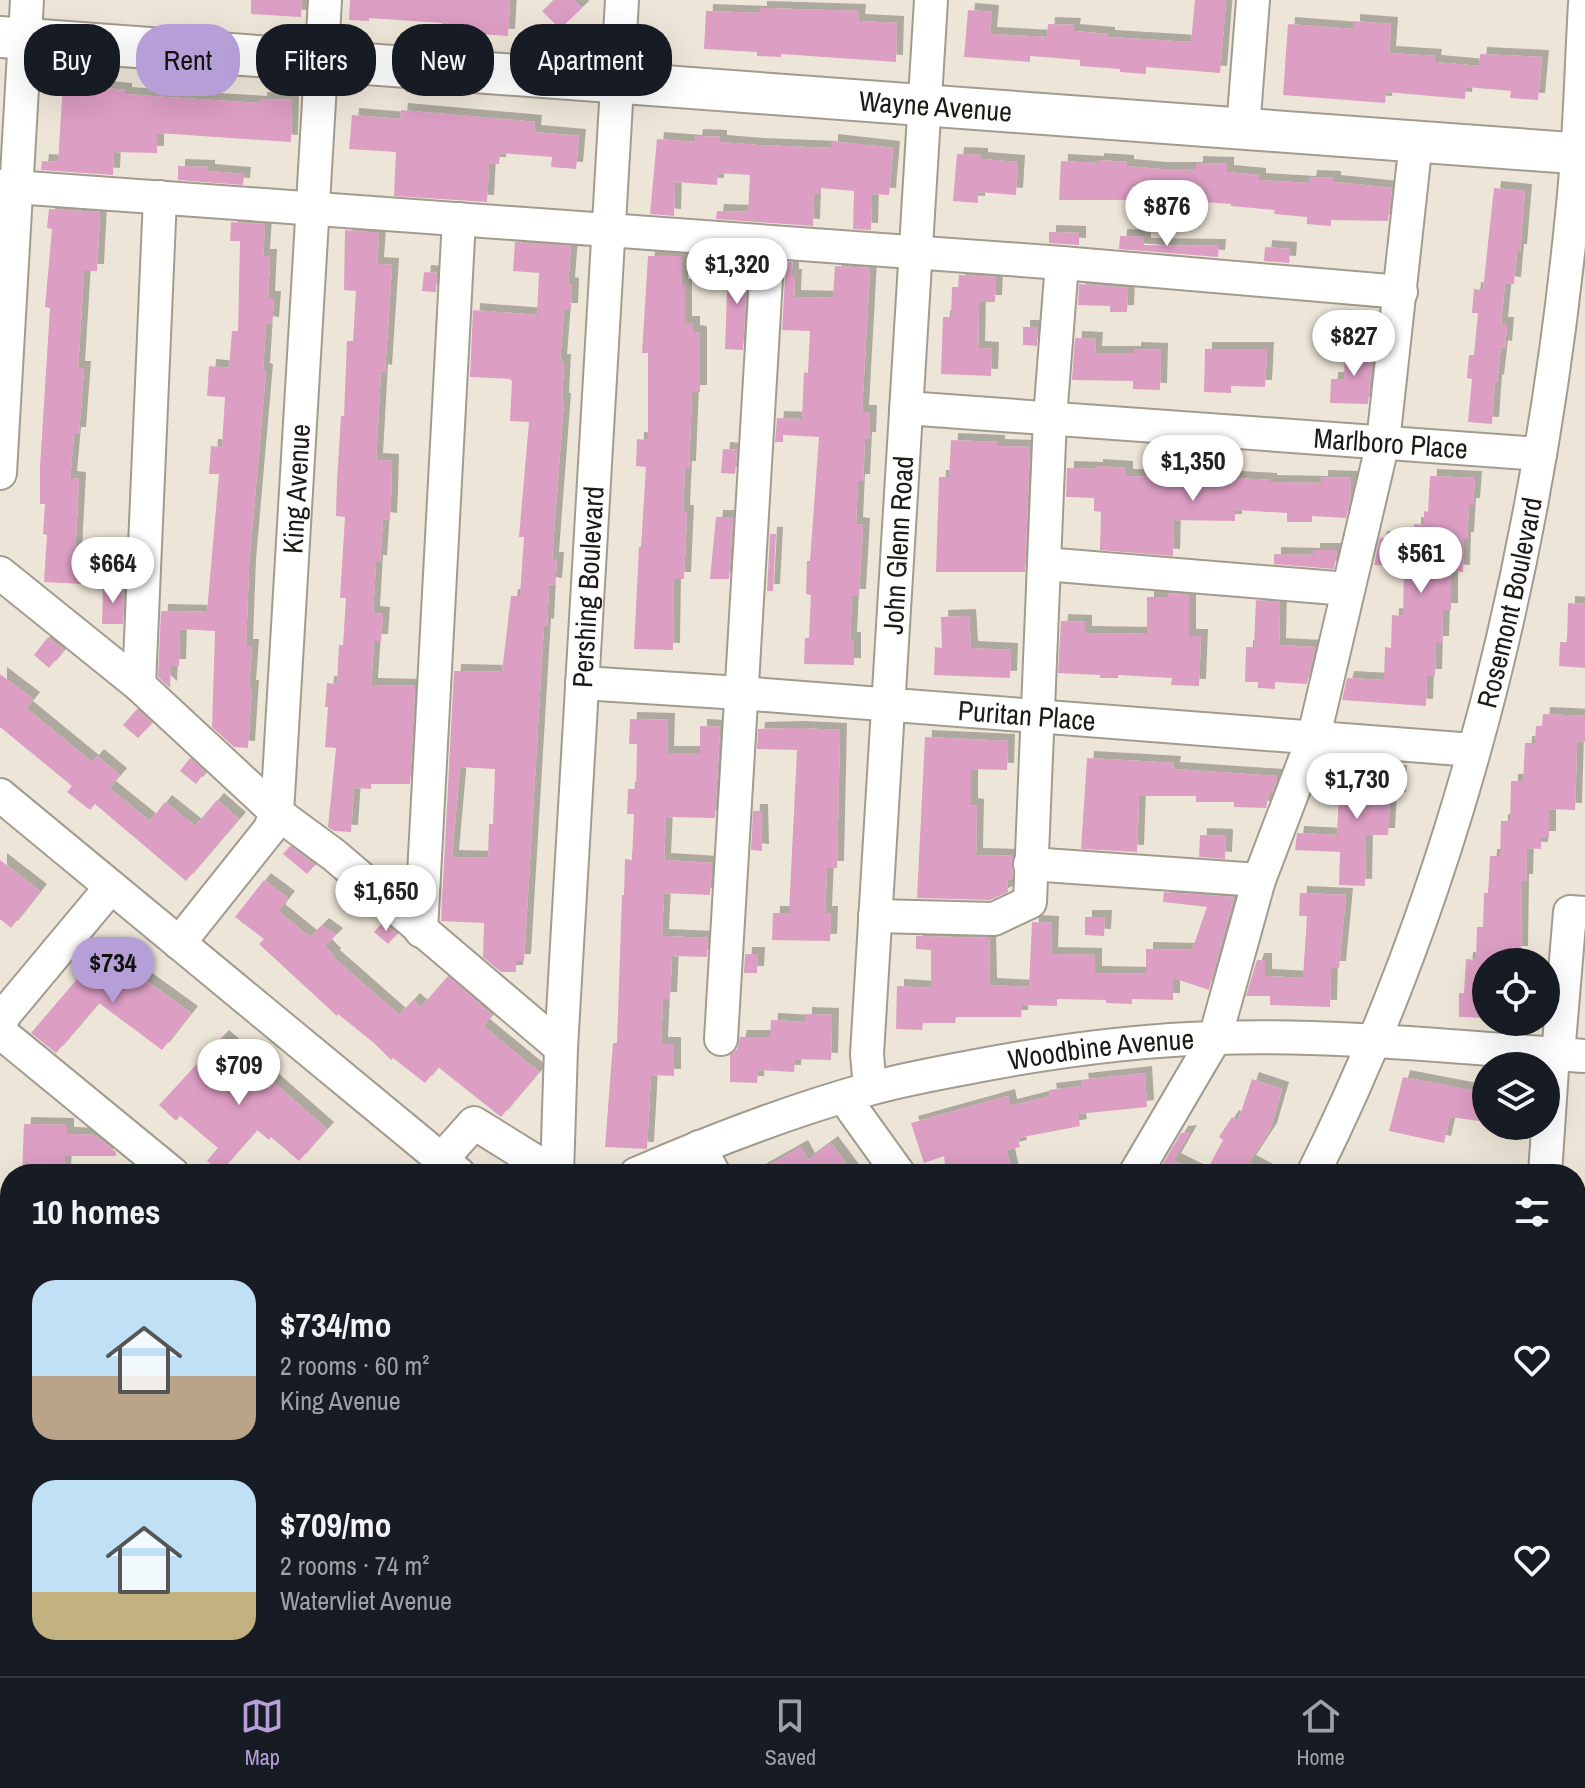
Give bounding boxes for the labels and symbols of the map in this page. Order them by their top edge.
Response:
street label: Wayne Avenue [858,81,1013,131]
pin: $876 [1120,180,1214,248]
pin: $1,320 [672,238,802,306]
pin: $827 [1307,310,1401,378]
street label: Marlboro Place [1312,419,1469,468]
street label: King Avenue [273,423,319,555]
pin: $1,350 [1128,435,1258,503]
street label: John Glenn Road [874,455,922,635]
street label: Pershing Boulevard [563,485,613,689]
street label: Rosemont Boulevard [1467,494,1551,712]
pin: $561 [1374,527,1468,595]
pin: $664 [66,537,160,605]
street label: Puritan Place [957,691,1097,740]
pin: $1,730 [1292,753,1422,821]
pin: $1,650 [321,865,451,933]
pin: $734 [66,937,160,1005]
street label: Woodbine Avenue [1005,1020,1195,1079]
pin: $709 [192,1039,286,1107]

